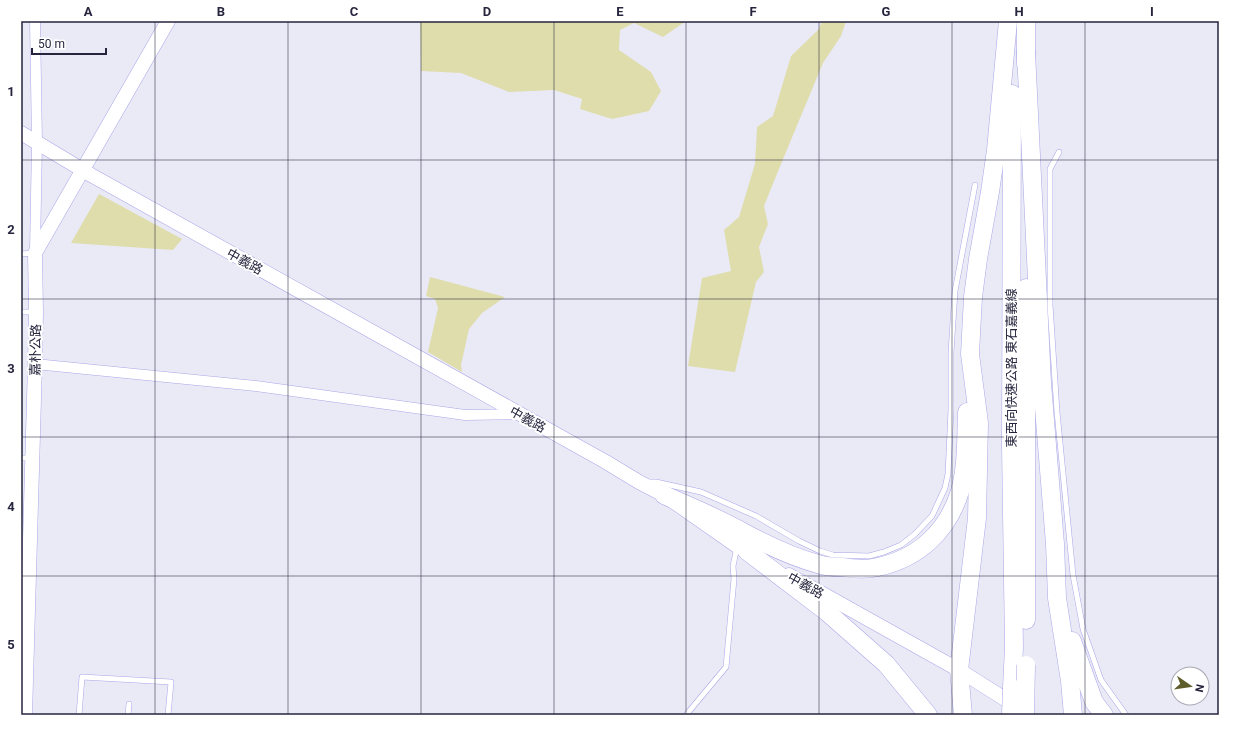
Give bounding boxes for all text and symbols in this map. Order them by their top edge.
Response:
text: A [84,4,93,19]
text: B [217,4,225,19]
text: C [350,4,359,19]
text: D [483,4,491,19]
text: E [616,4,624,19]
text: F [749,4,757,19]
text: G [882,4,891,19]
text: H [1014,4,1024,19]
text: I [1150,4,1154,19]
scale bar [32,30,106,56]
text: 50 m [38,37,65,51]
text: 1 [7,84,15,99]
text: 2 [7,222,15,237]
street label: 中義路 [224,245,265,277]
street label: 東西向快速公路 東石嘉義線 [1004,288,1019,448]
street label: 嘉朴公路 [28,324,43,376]
text: 3 [7,361,15,376]
street label: 中義路 [507,403,548,435]
text: 4 [7,499,15,514]
street label: 中義路 [785,569,826,601]
text: 5 [7,637,15,652]
north arrow [1170,666,1210,706]
text: N [1192,683,1206,694]

